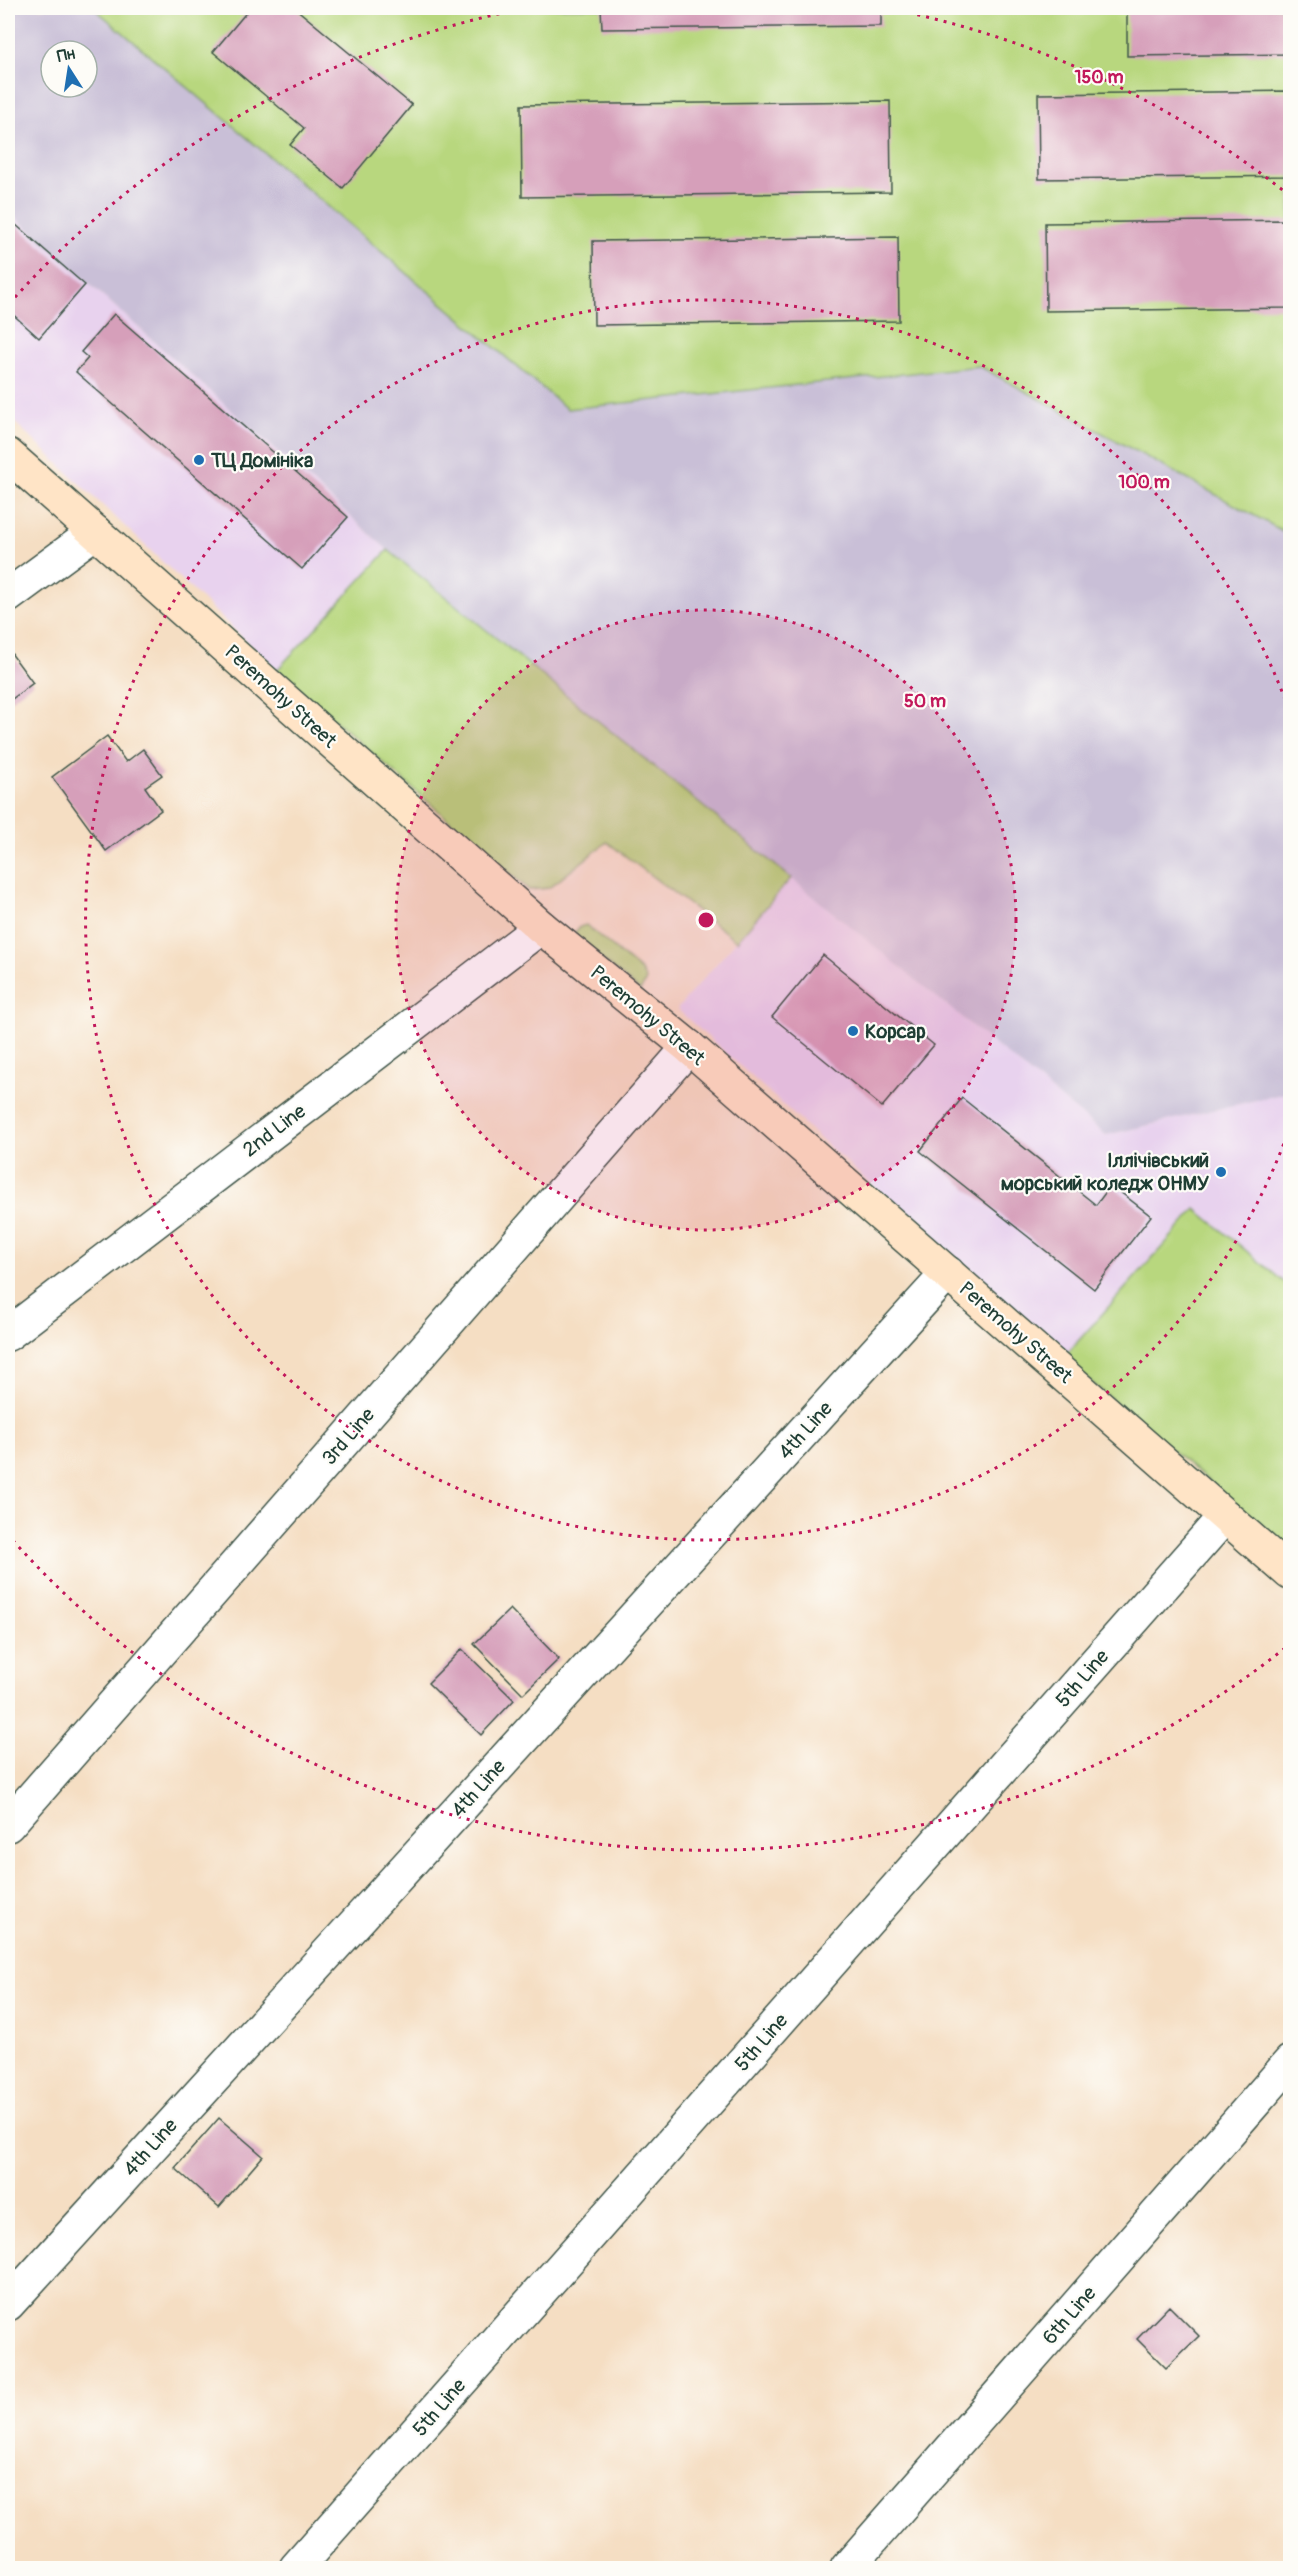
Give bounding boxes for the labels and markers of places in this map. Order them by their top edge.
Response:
place label: ТЦ Домініка [210,448,313,473]
marker: ТЦ Домініка [192,453,206,467]
centre of rings [696,910,716,930]
place label: Корсар [865,1019,926,1044]
marker: Корсар [846,1024,860,1038]
place label: Іллічівський морський коледж ОНМУ [1001,1148,1209,1196]
marker: Іллічівський морський коледж ОНМУ [1214,1165,1228,1179]

